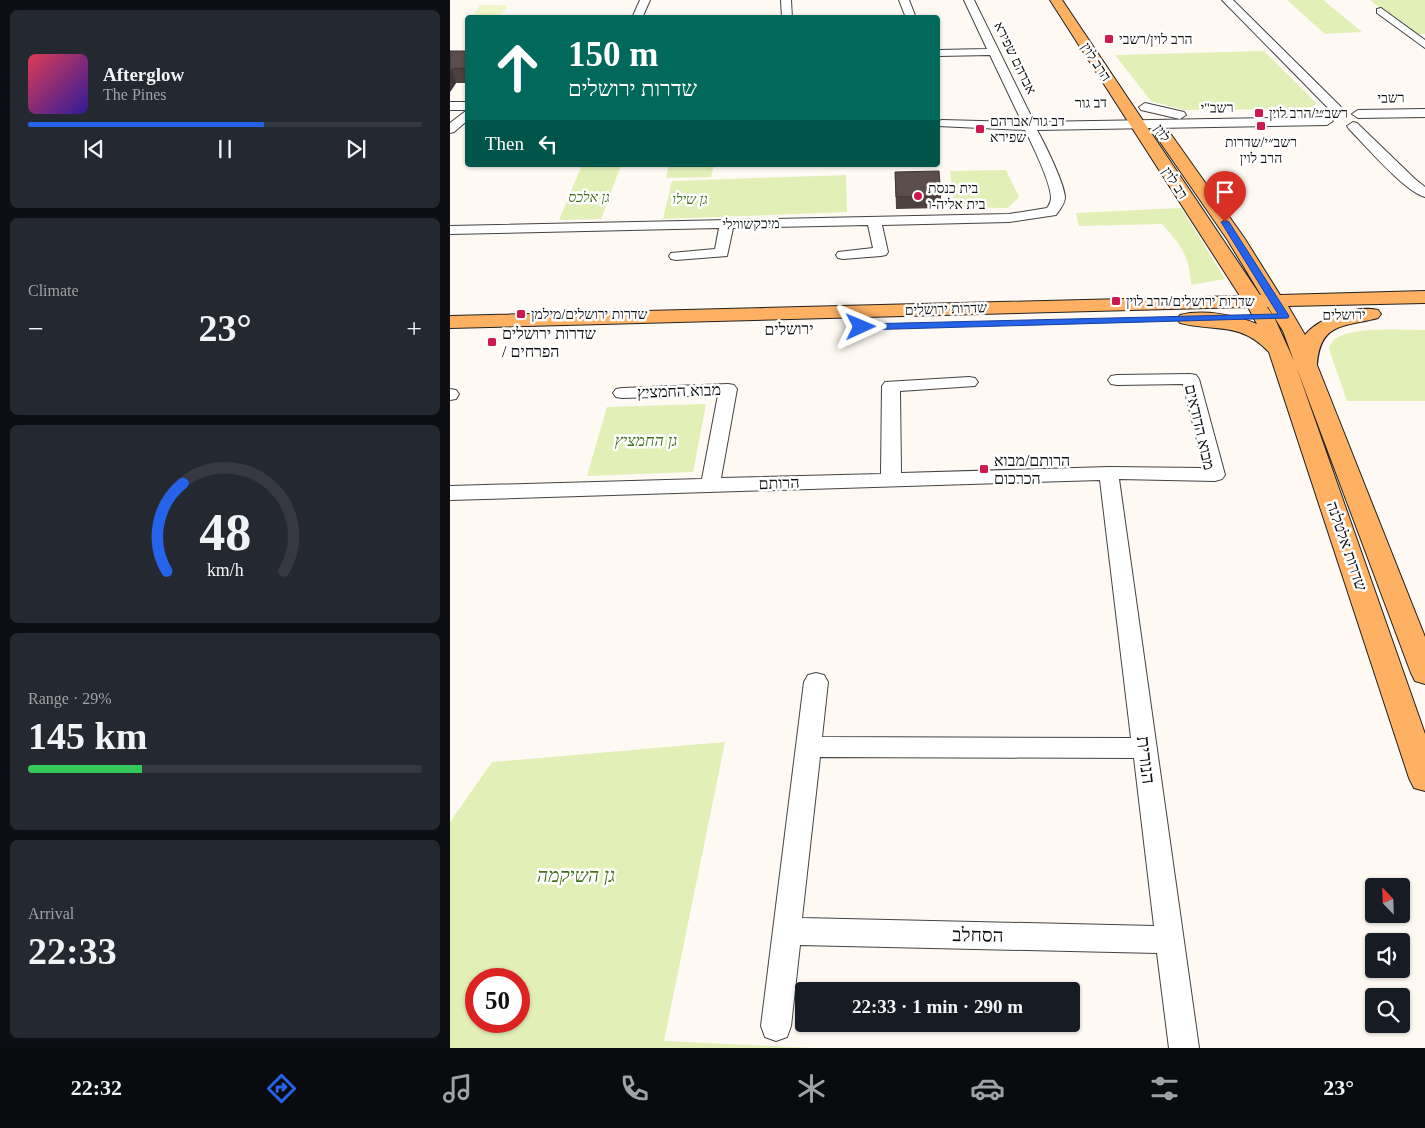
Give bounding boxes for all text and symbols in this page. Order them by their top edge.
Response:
street label: אברהם שפירא [991,19,1039,97]
place label: הרב לוין/רשבי [1119,32,1193,47]
marker: הרב לוין/רשבי [1103,33,1115,45]
icon: ahead [485,35,550,100]
text: 150 m [568,35,658,74]
street label: הרב לוין [1078,40,1114,84]
text: Afterglow [103,64,184,85]
text: שדרות ירושלים [568,76,697,101]
text: The Pines [103,86,167,103]
street label: רשבי [1377,90,1405,106]
street label: דב גור [1075,95,1107,111]
street label: רשב"י [1200,100,1234,116]
place label: רשב״י/הרב לוין [1269,106,1348,121]
marker: רשב״י/הרב לוין [1253,107,1265,119]
place label: דב גור/אברהם שפירא [990,114,1065,145]
marker: רשב״י/שדרות הרב לוין [1255,120,1267,132]
street label: לוין [1151,122,1173,144]
marker: דב גור/אברהם שפירא [974,123,986,135]
icon: left [534,130,562,158]
text: Then [485,133,524,154]
icon: previous [80,135,108,163]
icon: pause [211,135,239,163]
icon: next [342,135,370,163]
place label: רשב״י/שדרות הרב לוין [1225,135,1297,166]
street label: רב לוין [1159,164,1191,202]
pin [1204,171,1246,222]
icon: arrive [1211,178,1239,206]
place label: בית כנסת בית אליה-ו [928,181,986,212]
park label: גן אלכס [568,190,610,205]
marker: בית כנסת בית אליה-ו [912,190,924,202]
park label: גן שילו [672,192,708,207]
street label: מיכקשווילי [722,216,780,232]
text: Climate [28,282,79,299]
place label: שדרות ירושלים/הרב לוין [1126,294,1255,309]
marker: שדרות ירושלים/הרב לוין [1110,295,1122,307]
position arrow [834,300,886,352]
street label: שדרות ירושלים [905,300,987,318]
text: 23° [198,307,252,349]
place label: שדרות ירושלים/מילמן [531,307,648,322]
street label: ירושלים [1322,307,1366,323]
marker: שדרות ירושלים/מילמן [515,308,527,320]
text: − [28,313,44,344]
text: + [406,313,422,344]
street label: ירושלים [764,320,814,338]
place label: שדרות ירושלים / הפרחים [502,325,597,360]
marker: שדרות ירושלים / הפרחים [486,336,498,348]
street label: מבוא החמציץ [637,381,721,401]
street label: מבוא הדודאים [1182,383,1218,471]
park label: גן החמציץ [615,432,677,450]
place label: הרותם/מבוא הכרכום [994,452,1070,487]
marker: הרותם/מבוא הכרכום [978,463,990,475]
street label: הרותם [758,474,800,492]
street label: שדרות אלטלנה [1324,499,1370,594]
text: 48 [199,504,251,561]
text: km/h [207,560,243,580]
text: Range · 29% [28,690,112,707]
text: 145 km [28,715,147,757]
street label: הנורית [1133,735,1159,785]
park label: גן השיקמה [537,865,615,886]
north arrow [1365,878,1410,922]
map controls [1365,878,1410,1033]
text: Arrival [28,905,74,922]
street label: הסחלב [952,924,1004,946]
text: 22:33 [28,930,117,972]
button: sound [1365,933,1410,978]
speed limit sign: 50 [465,968,530,1033]
button: search [1365,988,1410,1033]
text: 22:33 · 1 min · 290 m [852,996,1023,1017]
icon: directions [264,1071,299,1106]
icon: music [440,1071,475,1106]
icon: phone [617,1071,652,1106]
icon: climate [794,1071,829,1106]
icon: car [970,1071,1005,1106]
icon: filters [1147,1071,1182,1106]
text: 22:32 [71,1075,122,1100]
text: 23° [1323,1075,1354,1100]

